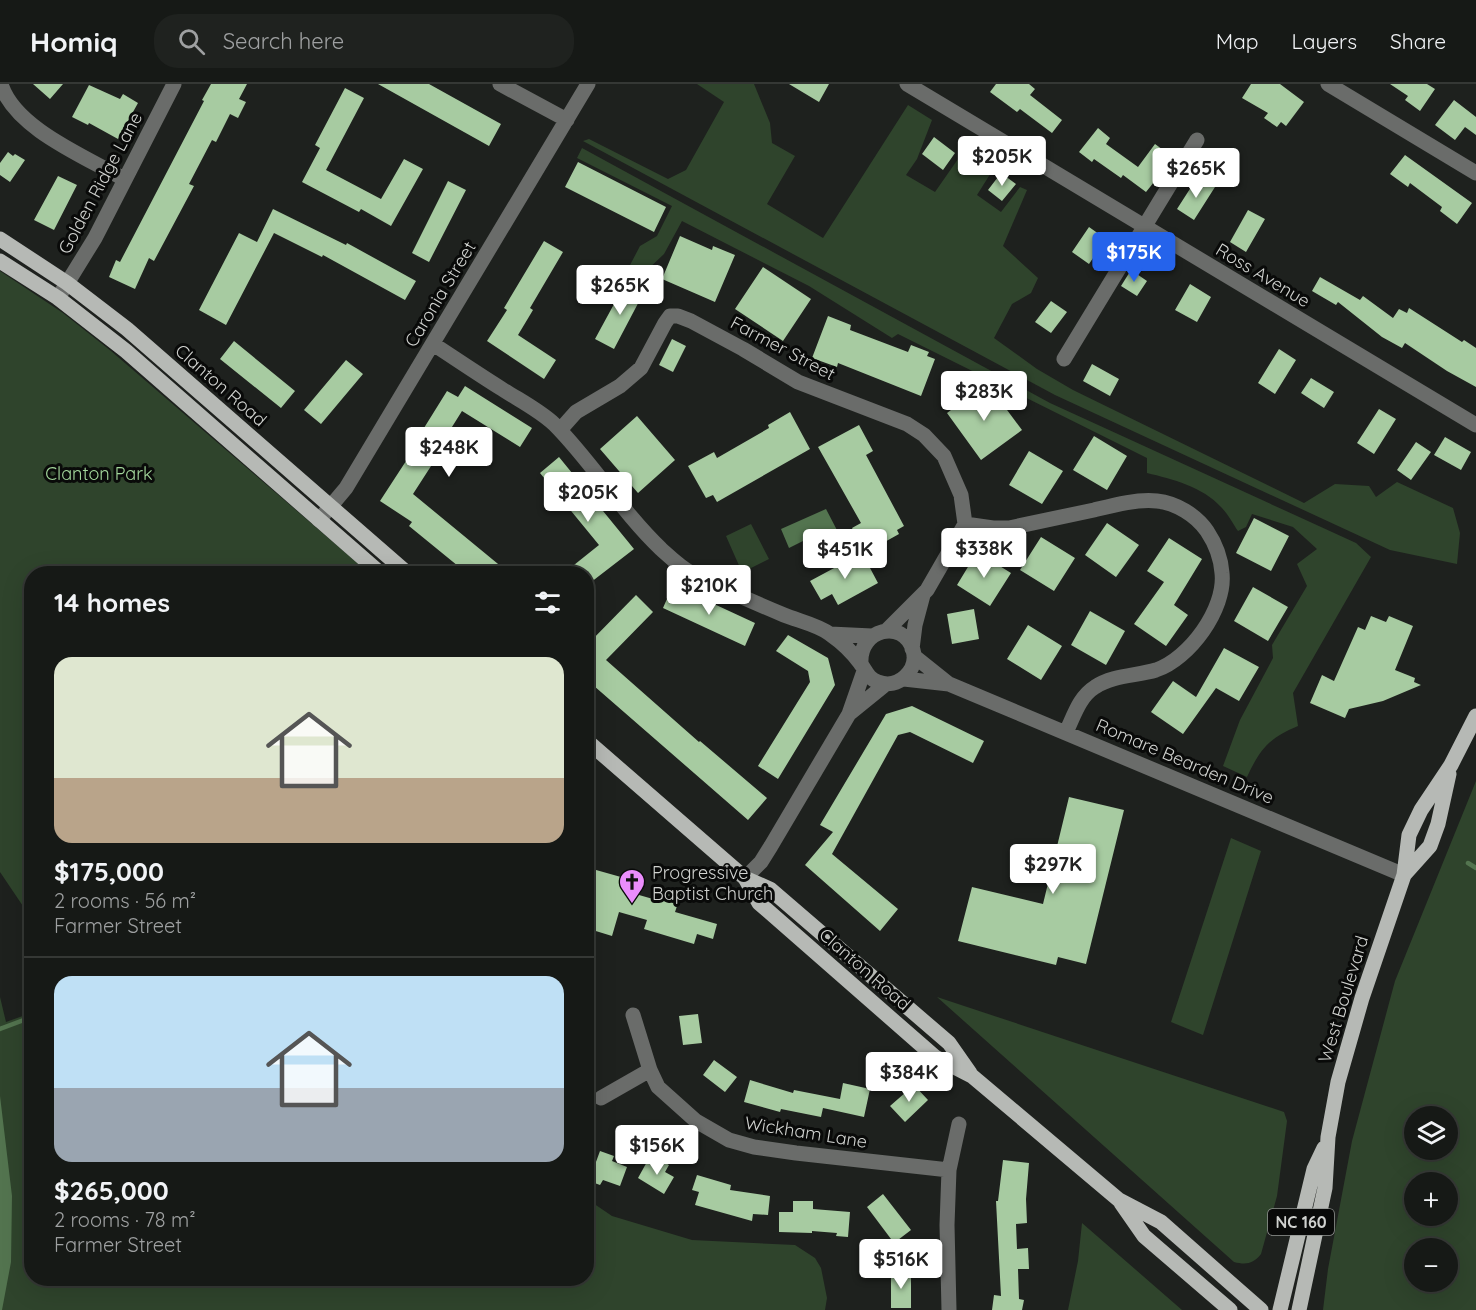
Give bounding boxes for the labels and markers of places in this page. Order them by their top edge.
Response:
pin: $205K [960,136,1044,187]
pin: $265K [1154,148,1238,199]
pin: $175K [1092,232,1176,283]
pin: $265K [578,265,662,316]
pin: $283K [942,371,1026,422]
pin: $248K [407,427,491,478]
pin: $205K [546,472,630,523]
pin: $338K [942,528,1026,579]
pin: $451K [803,529,887,580]
pin: $210K [667,565,751,616]
pin: $297K [1011,844,1095,895]
place label: Progressive Baptist Church [652,861,773,905]
church icon: Progressive Baptist Church [617,867,647,905]
pin: $384K [867,1052,951,1103]
pin: $156K [615,1125,699,1176]
pin: $516K [859,1239,943,1290]

